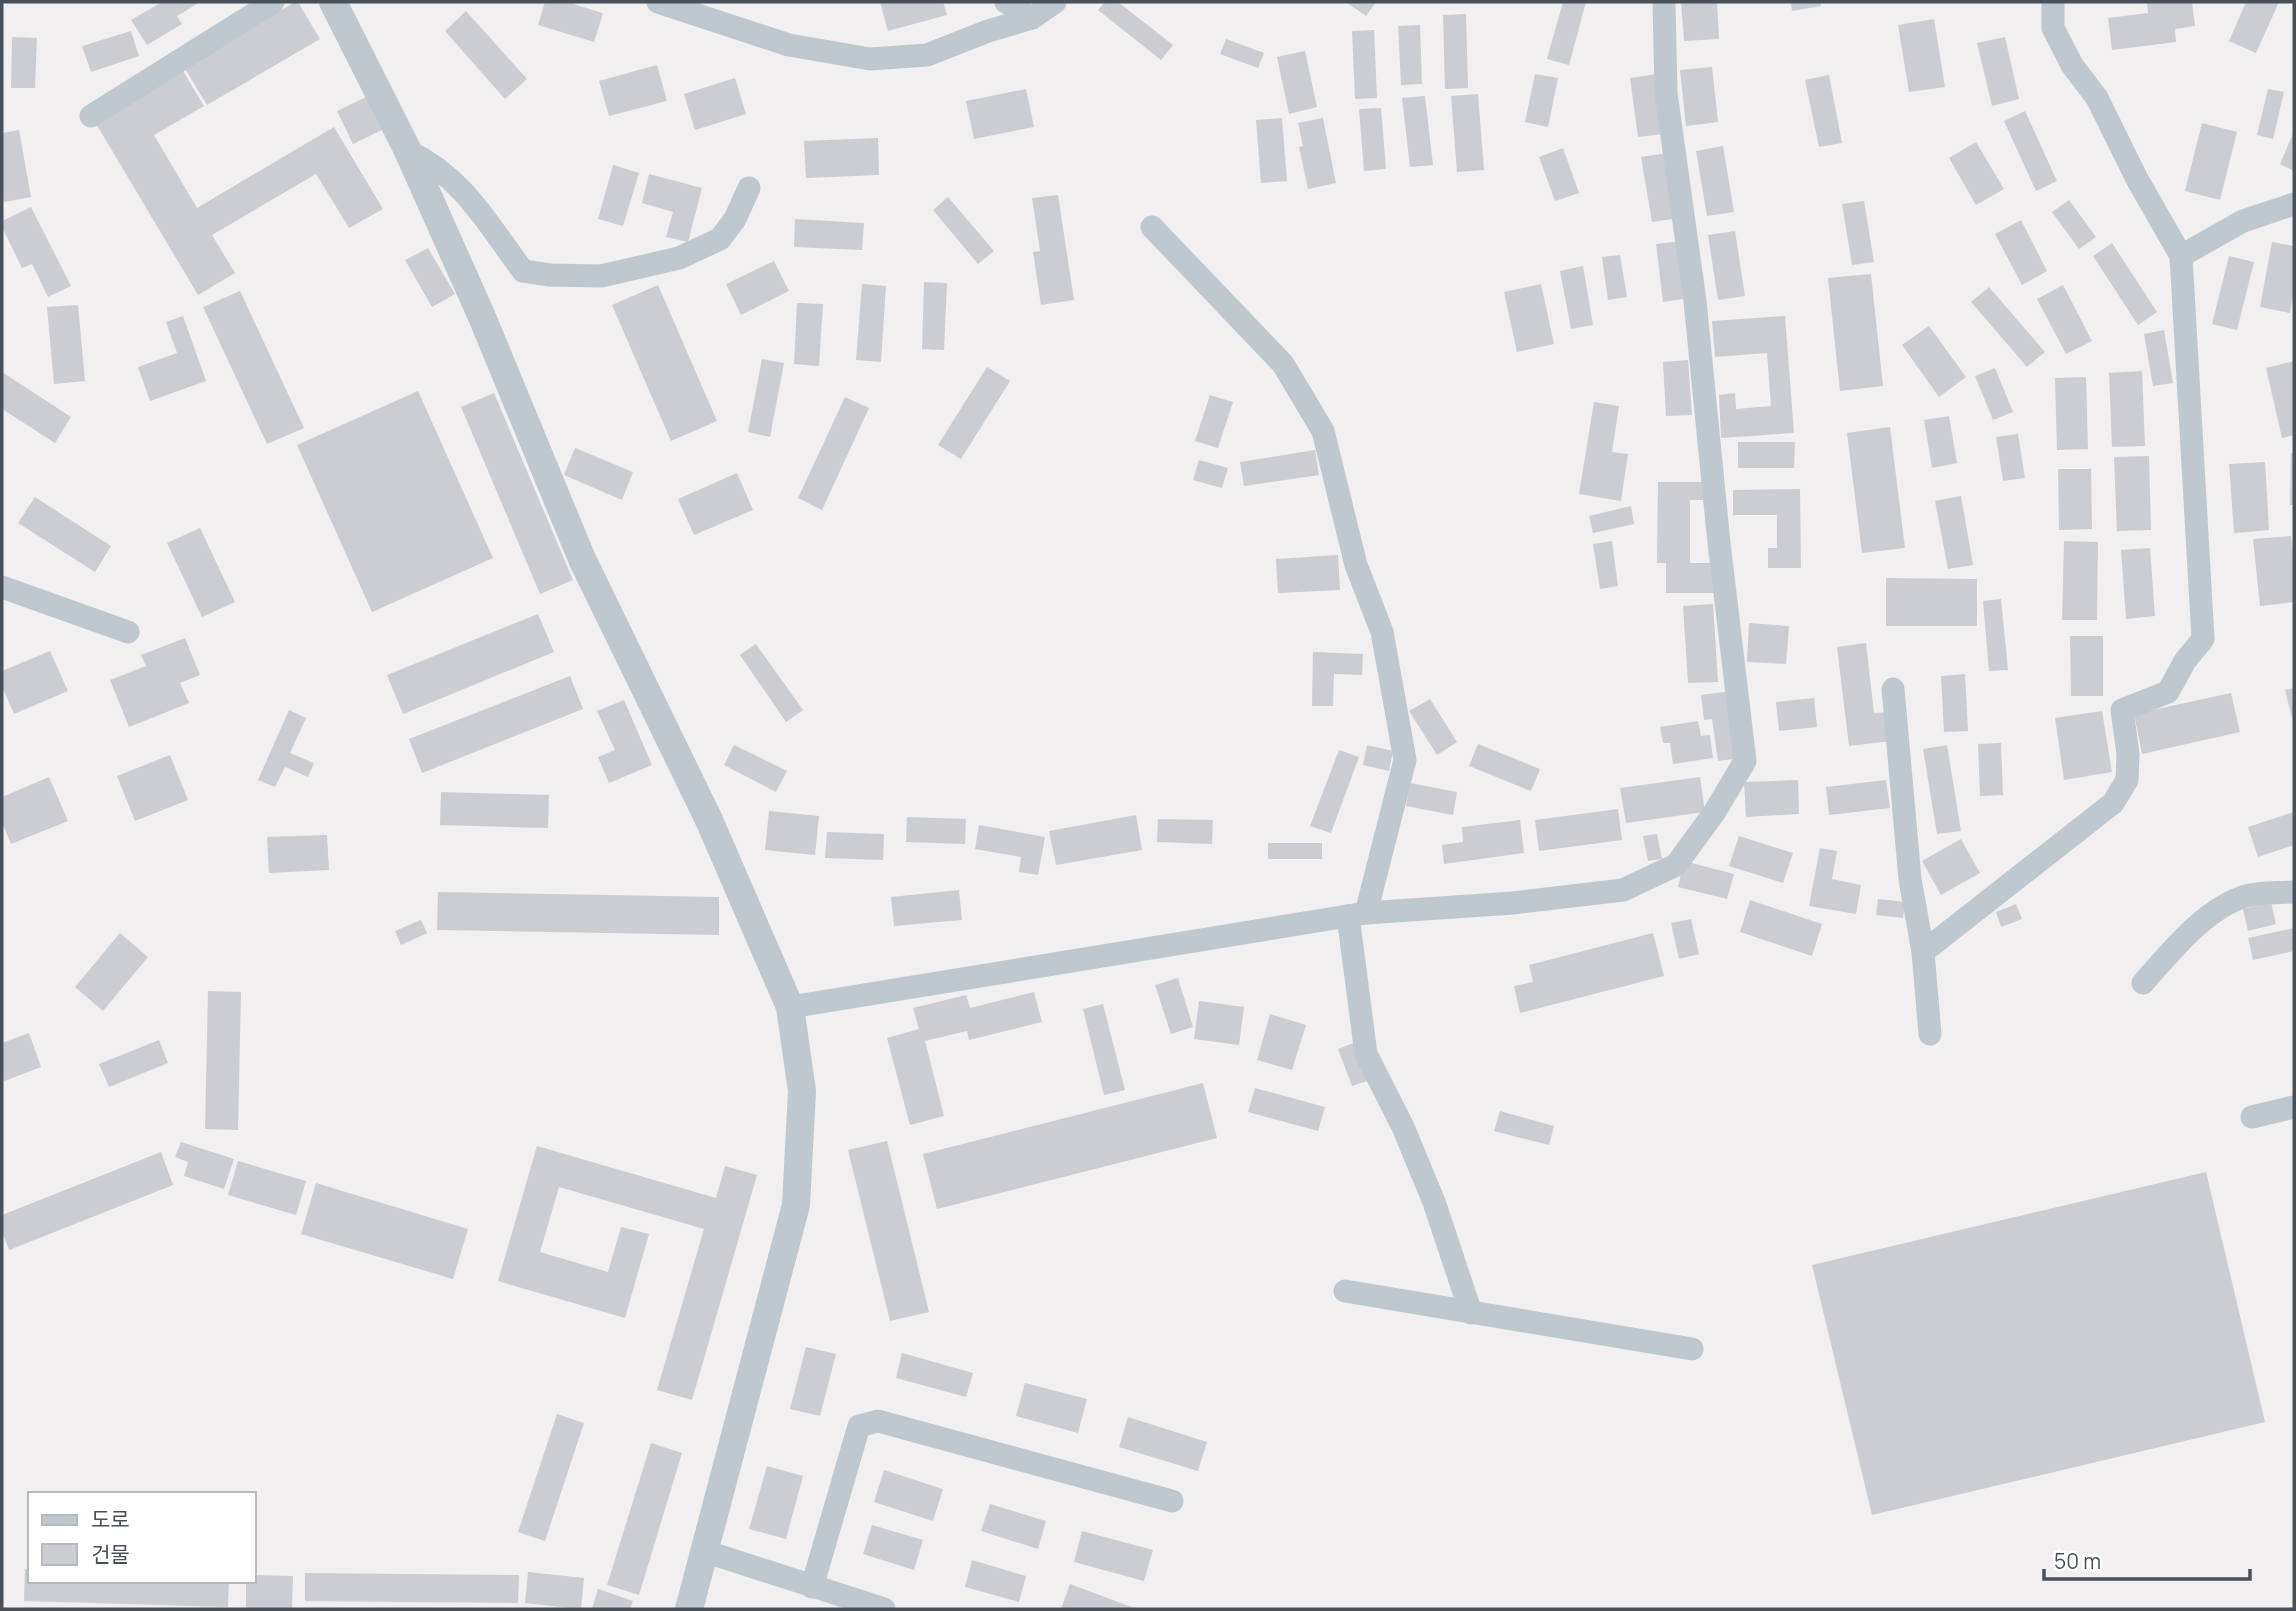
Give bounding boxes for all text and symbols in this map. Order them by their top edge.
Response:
legend [28,1492,256,1583]
text: 도로 [91,1505,130,1533]
scale bar [2044,1538,2250,1582]
text: 건물 [91,1540,130,1568]
text: 50 m [2054,1547,2101,1575]

